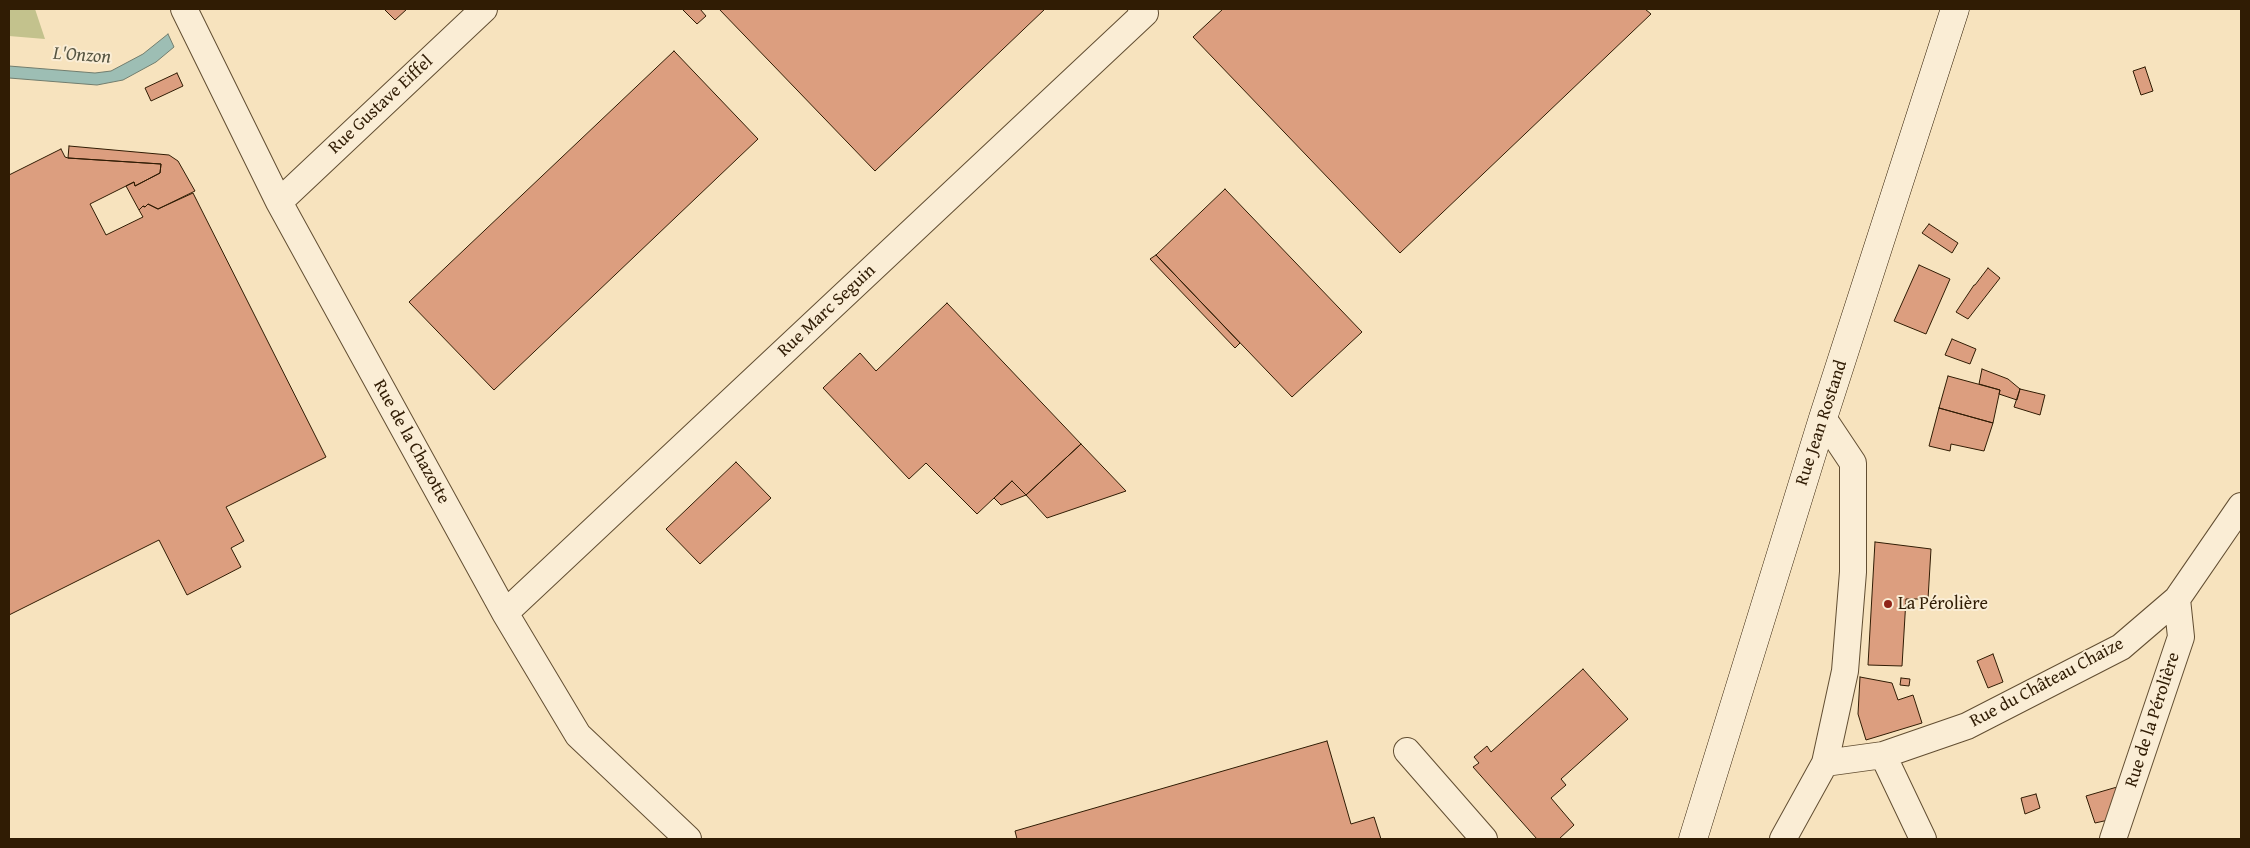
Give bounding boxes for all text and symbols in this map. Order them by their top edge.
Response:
water label: L'Onzon [52,43,112,69]
street label: Rue Gustave Eiffel [324,51,438,159]
street label: Rue Marc Seguin [774,260,880,362]
street label: Rue Jean Rostand [1792,358,1852,488]
street label: Rue de la Chazotte [368,376,454,508]
place label: La Pérolière [1898,593,1988,615]
marker: La Pérolière [1882,598,1894,610]
street label: Rue du Château Chaize [1966,633,2128,733]
street label: Rue de la Pérolière [2121,650,2185,790]

